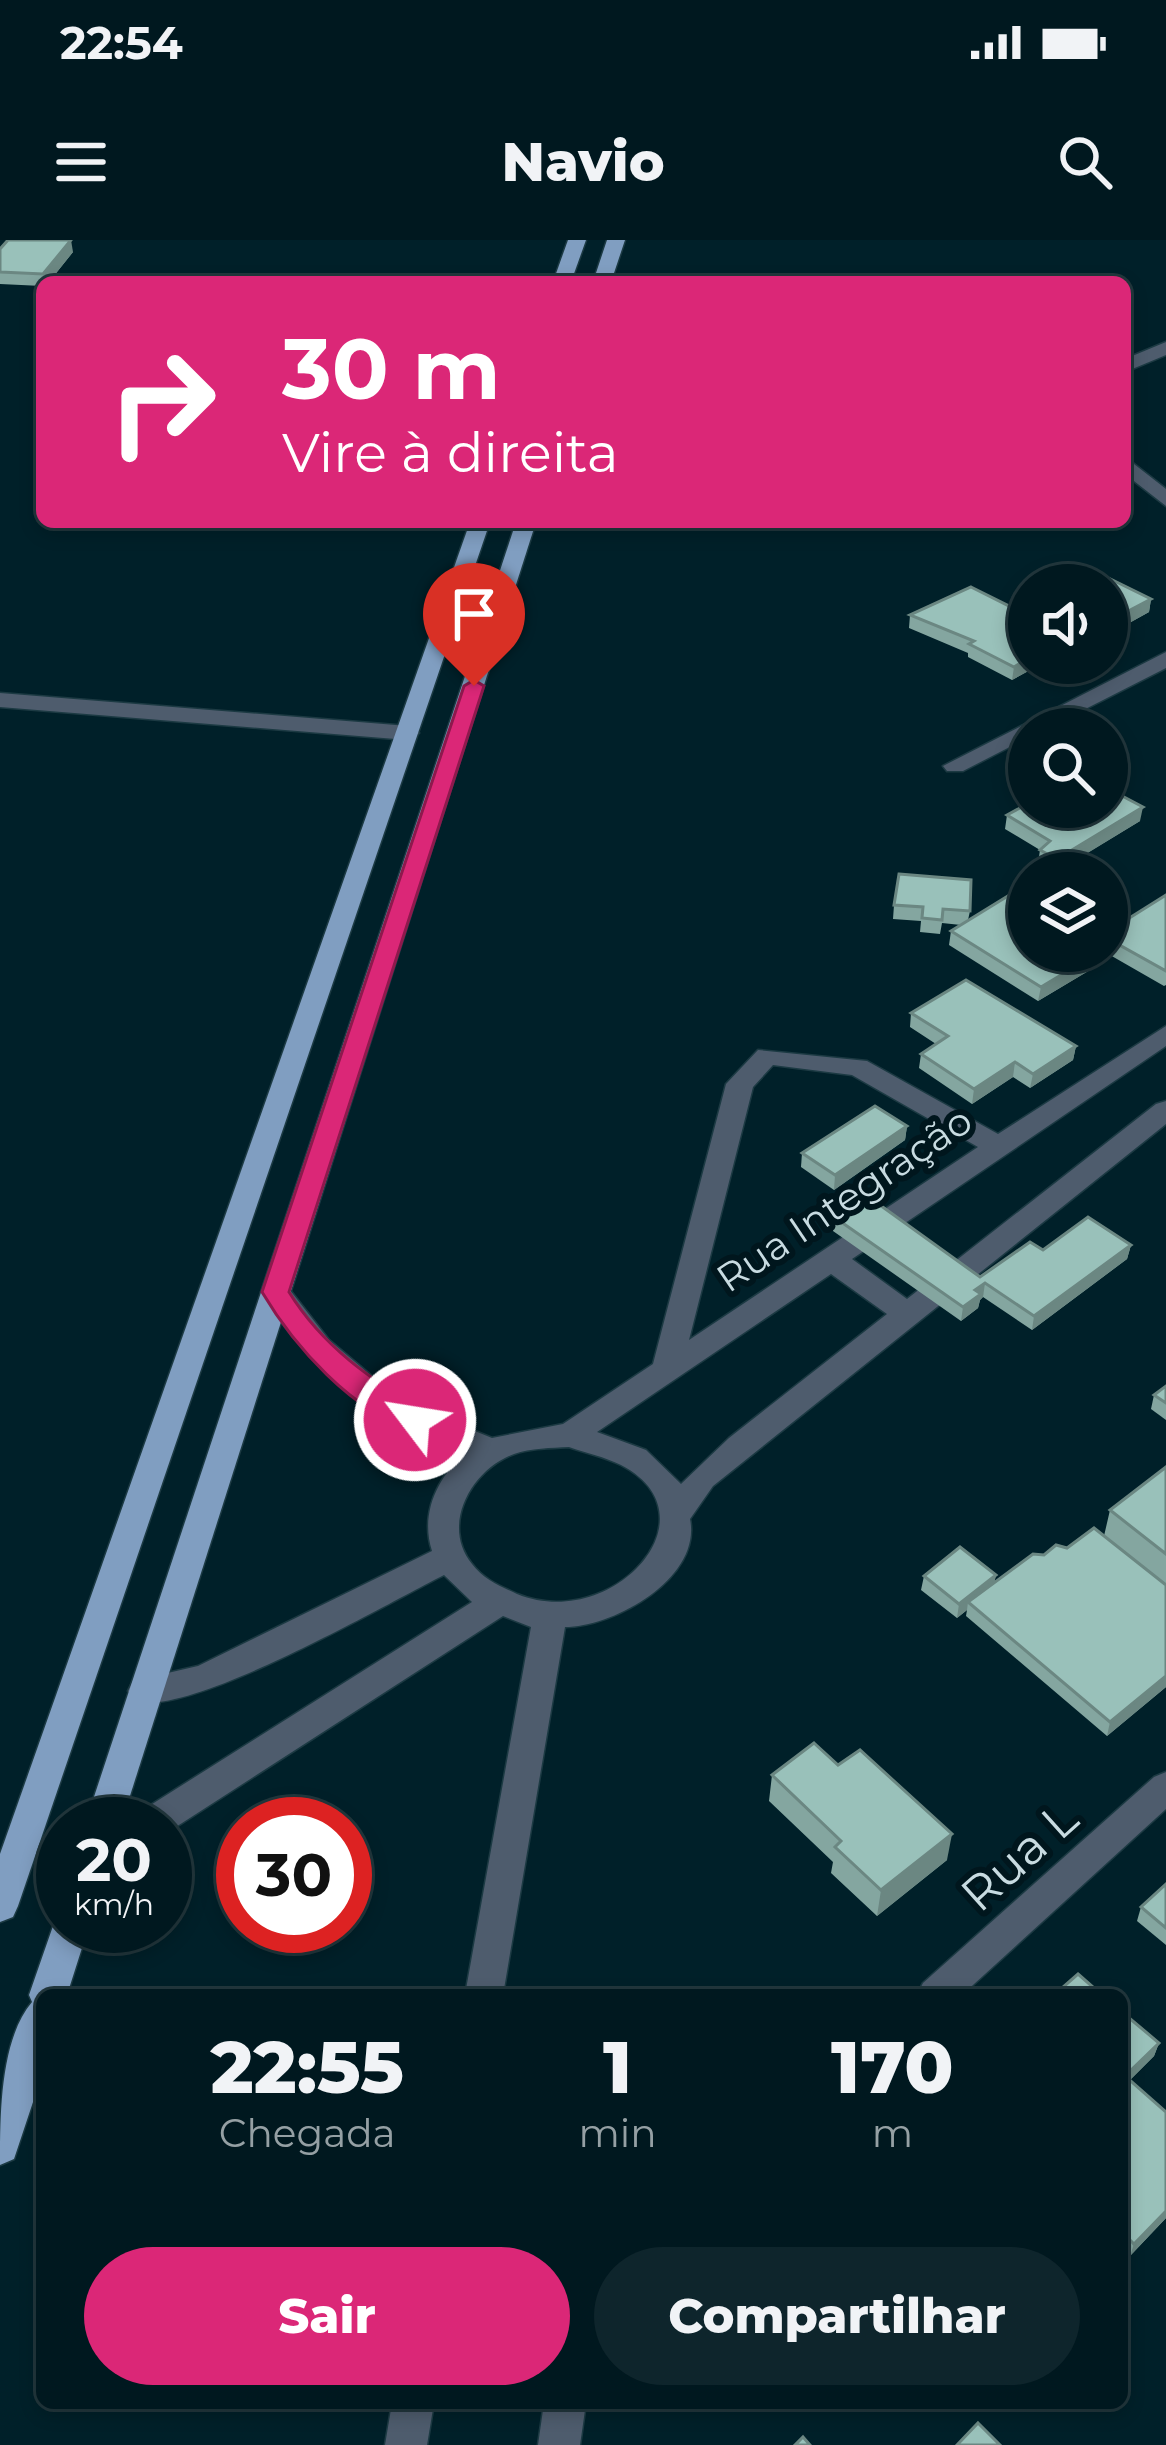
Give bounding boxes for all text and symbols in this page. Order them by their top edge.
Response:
text: 22:54 [60,15,183,70]
icon: menu [48,129,114,195]
text: Navio [501,129,665,195]
icon: search [1052,129,1118,195]
text: 30 m [282,318,501,420]
icon: right [84,324,240,480]
text: Vire à direita [282,420,619,486]
pin [423,563,525,686]
map controls [1008,564,1128,972]
button: sound [1008,564,1128,684]
icon: arrive [441,581,507,647]
button: search [1008,708,1128,828]
button: layers [1008,852,1128,972]
street label: Rua Integração [707,1096,981,1302]
position arrow [352,1357,478,1483]
street label: Rua L [949,1789,1089,1923]
speed limit sign: 30 [216,1797,372,1953]
text: 20 [76,1823,152,1896]
text: km/h [74,1886,154,1923]
text: 22:55 [210,2023,404,2111]
text: 1 [603,2023,632,2111]
text: 170 [831,2023,954,2111]
text: Chegada [219,2109,396,2157]
text: min [578,2109,657,2157]
text: m [872,2109,913,2157]
button: Sair [84,2247,570,2385]
button: Compartilhar [594,2247,1080,2385]

